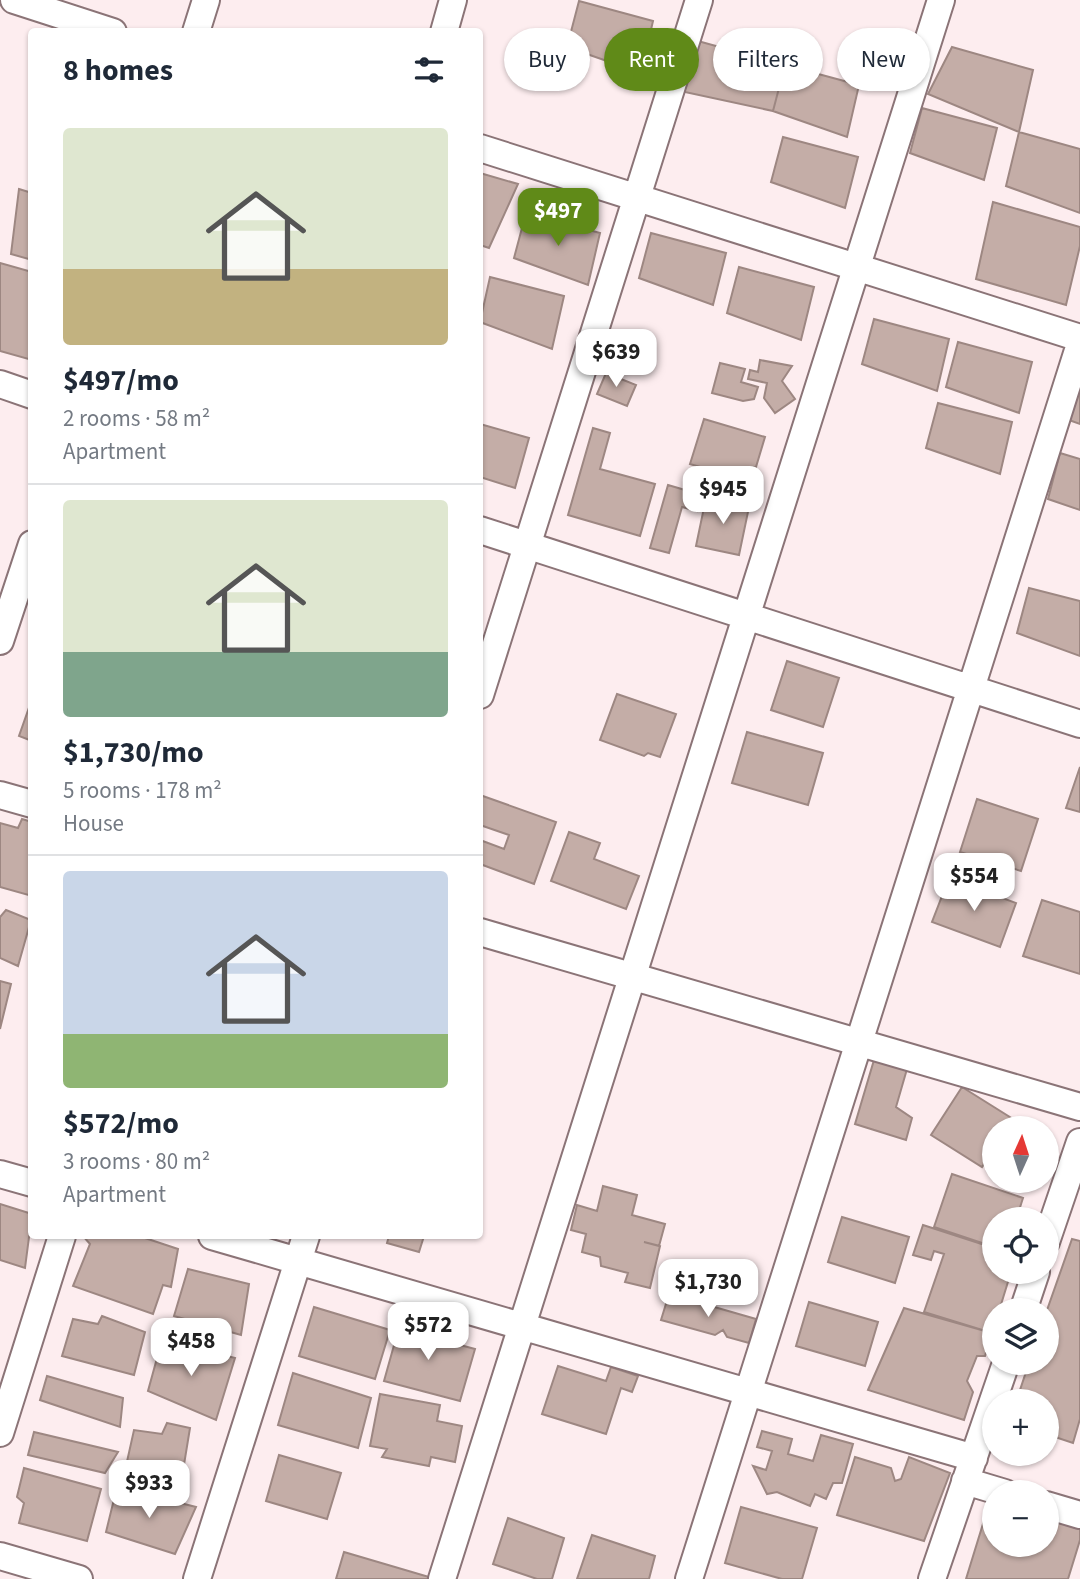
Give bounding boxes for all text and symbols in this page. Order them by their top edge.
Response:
chip: Buy [504,28,590,91]
chip: Rent [604,28,699,91]
chip: Filters [713,28,823,91]
chip: New [837,28,930,91]
text: 8 homes [63,49,173,92]
icon: filters [410,51,448,89]
icon: home [193,173,319,299]
pin: $497 [517,188,599,248]
text: $497 [534,194,582,227]
pin: $639 [575,330,657,389]
text: $639 [592,335,640,368]
text: $497/mo [63,359,179,402]
text: 2 rooms · 58 m² [63,402,210,435]
text: Apartment [63,435,166,468]
pin: $945 [682,466,764,526]
text: $945 [699,472,747,505]
icon: home [193,545,319,671]
text: $1,730/mo [63,731,204,774]
text: 5 rooms · 178 m² [63,774,222,807]
text: House [63,807,124,840]
pin: $554 [933,853,1015,913]
text: $554 [950,859,998,892]
icon: home [193,916,319,1042]
text: $572/mo [63,1102,179,1145]
north arrow [982,1116,1059,1194]
map controls [982,1116,1059,1557]
text: 3 rooms · 80 m² [63,1145,210,1178]
text: Apartment [63,1178,166,1211]
button: locate [982,1207,1059,1284]
pin: $1,730 [651,1260,765,1319]
text: $1,730 [674,1265,742,1298]
button: layers [982,1298,1059,1375]
pin: $572 [387,1302,469,1362]
text: $572 [404,1308,452,1341]
pin: $458 [150,1318,232,1378]
text: $458 [167,1324,215,1357]
button: + [982,1389,1059,1466]
pin: $933 [108,1460,190,1520]
text: $933 [125,1466,173,1499]
button: − [982,1480,1059,1557]

